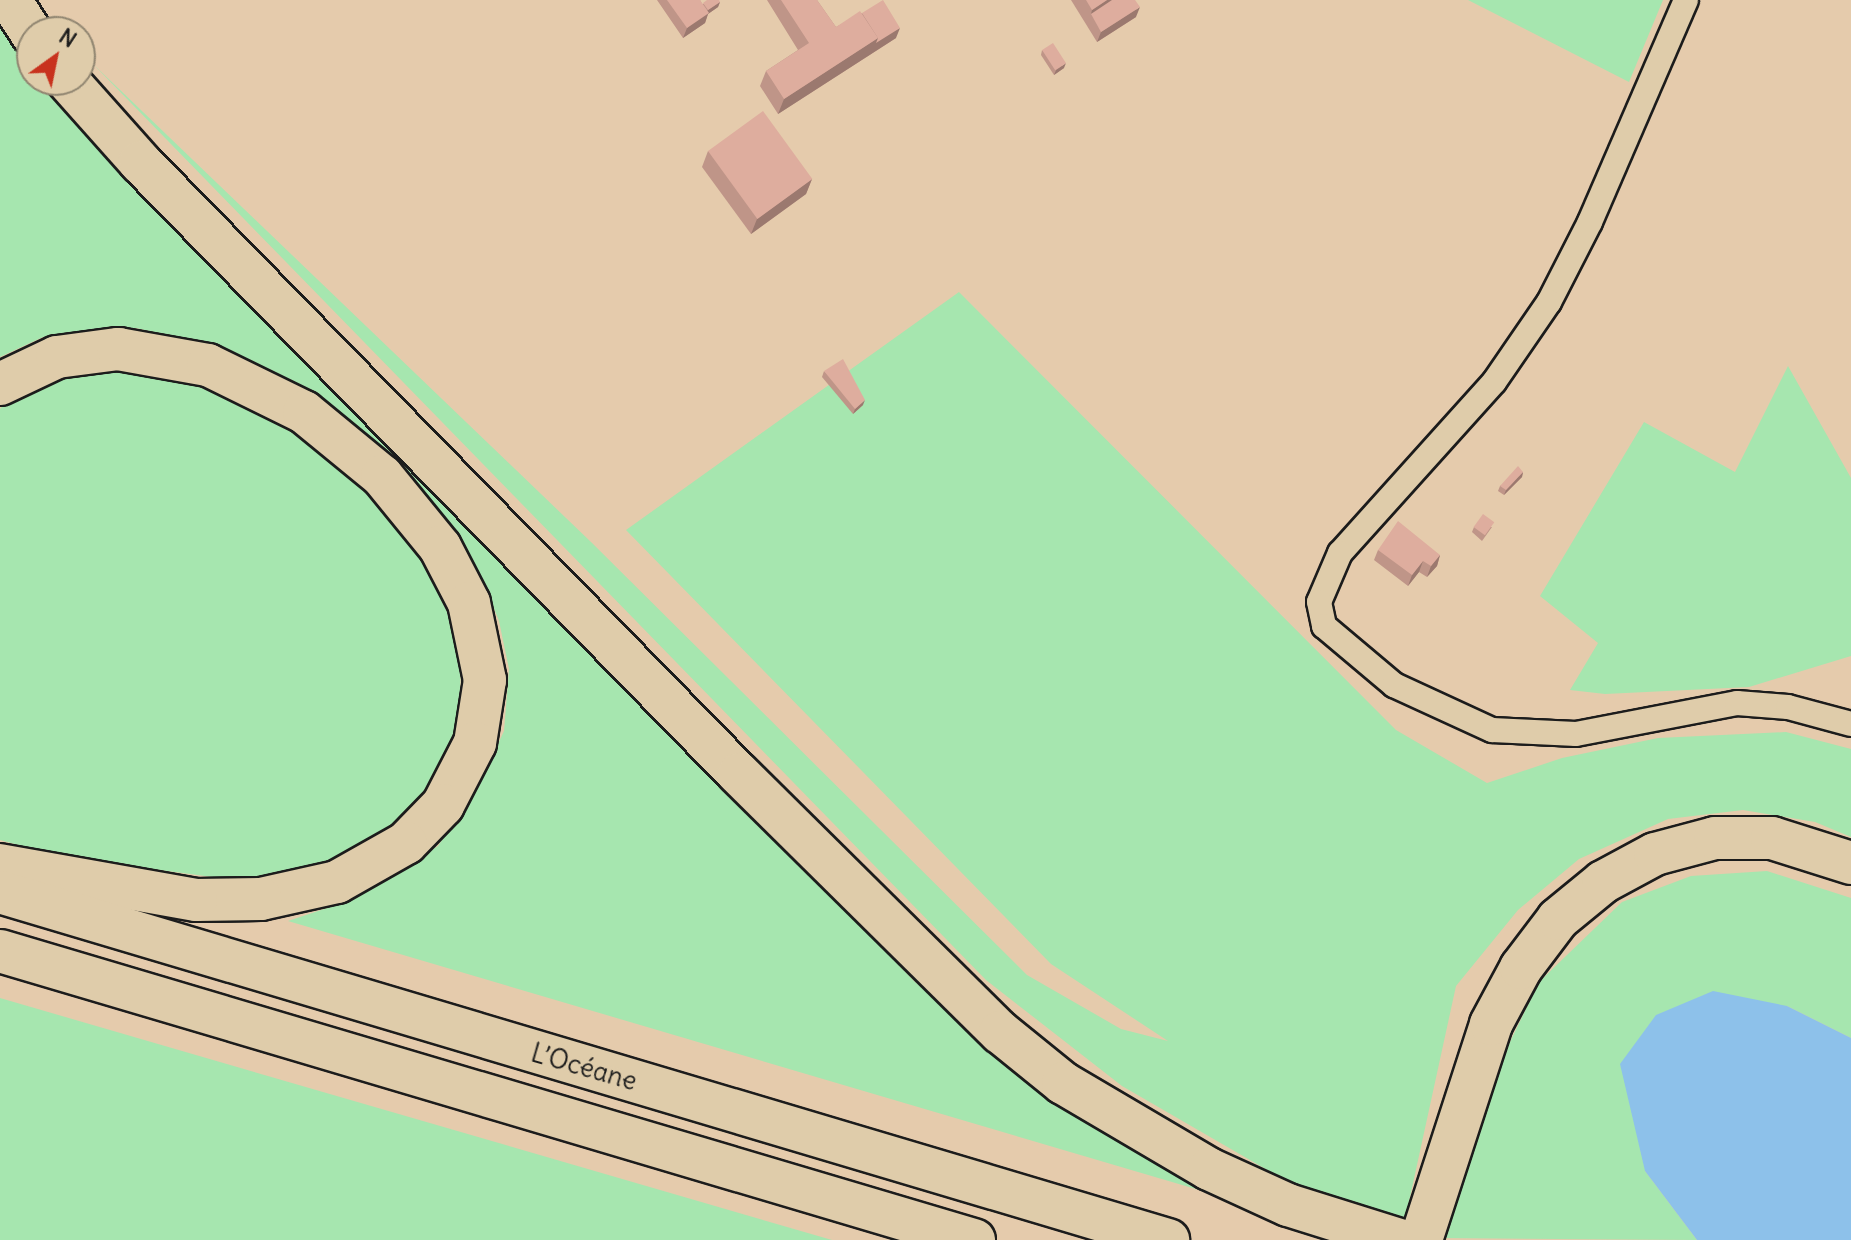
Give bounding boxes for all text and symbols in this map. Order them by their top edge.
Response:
north arrow [16,16,96,96]
text: N [54,22,82,53]
street label: L’Océane [528,1037,640,1097]

